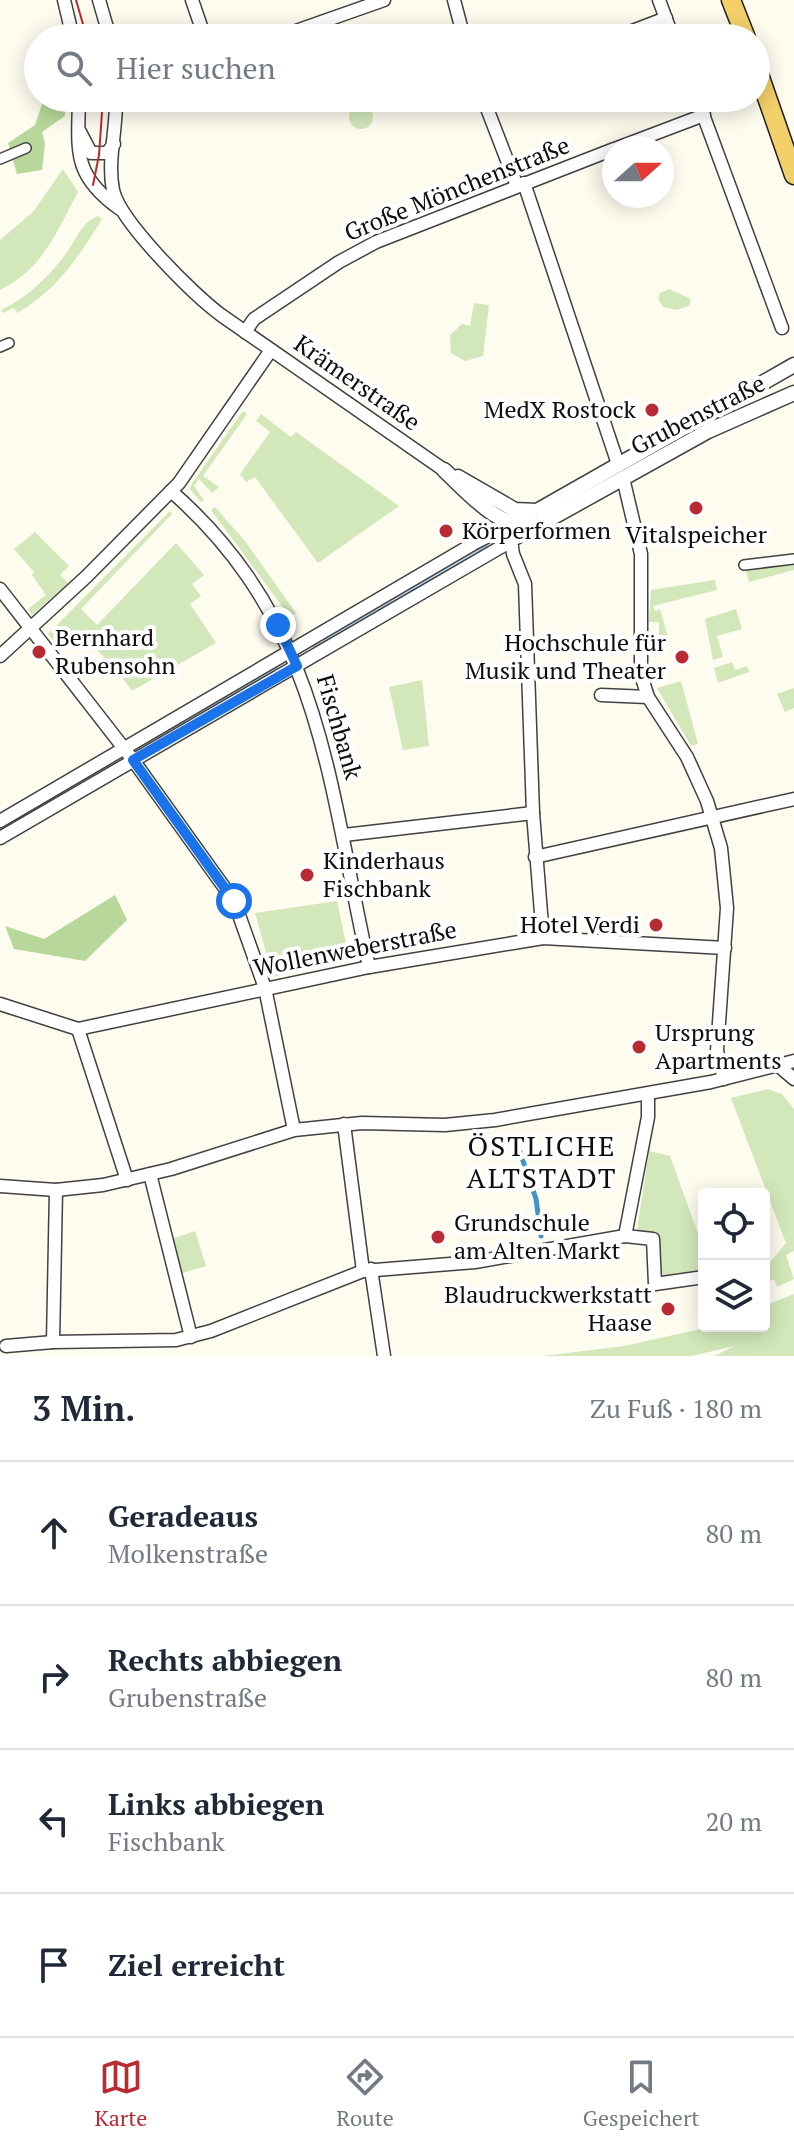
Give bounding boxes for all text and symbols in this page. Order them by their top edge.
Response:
search box [24,24,770,112]
icon: search [52,46,96,90]
text: Hier suchen [116,48,275,88]
street label: Große Mönchenstraße [339,128,574,248]
north arrow [602,136,674,208]
street label: Krämerstraße [288,327,427,437]
street label: Grubenstraße [625,366,770,462]
place label: MedX Rostock [484,393,637,425]
marker: MedX Rostock [643,401,661,419]
marker: Vitalspeicher [687,499,705,517]
place label: Körperformen [462,514,611,546]
place label: Vitalspeicher [625,518,768,550]
marker: Körperformen [437,522,455,540]
route end [260,607,296,643]
place label: Bernhard Rubensohn [55,621,175,681]
place label: Hochschule für Musik und Theater [465,626,667,686]
marker: Bernhard Rubensohn [30,643,48,661]
marker: Hochschule für Musik und Theater [673,648,691,666]
street label: Fischbank [310,671,370,784]
place label: Kinderhaus Fischbank [323,844,445,904]
marker: Kinderhaus Fischbank [298,866,316,884]
route start [216,883,252,919]
place label: Hotel Verdi [520,908,640,940]
street label: Wollenweberstraße [250,913,459,983]
marker: Hotel Verdi [647,916,665,934]
place label: Ursprung Apartments [655,1016,782,1076]
marker: Ursprung Apartments [630,1038,648,1056]
district label: ÖSTLICHE ALTSTADT [467,1127,617,1196]
map controls [698,1188,770,1332]
button: locate [698,1188,770,1260]
place label: Grundschule am Alten Markt [454,1206,620,1266]
marker: Grundschule am Alten Markt [429,1228,447,1246]
button: layers [698,1260,770,1332]
place label: Blaudruckwerkstatt Haase [444,1278,652,1338]
marker: Blaudruckwerkstatt Haase [659,1300,677,1318]
text: 3 Min. [32,1386,135,1431]
text: Zu Fuß · 180 m [590,1391,762,1425]
text: Geradeaus [108,1496,258,1536]
icon: ahead [32,1511,76,1555]
text: 80 m [706,1516,762,1550]
text: Molkenstraße [108,1536,268,1570]
text: Rechts abbiegen [108,1640,342,1680]
icon: right [32,1655,76,1699]
text: 80 m [706,1660,762,1694]
text: Grubenstraße [108,1680,267,1714]
text: Links abbiegen [108,1784,324,1824]
icon: left [32,1799,76,1843]
text: 20 m [706,1804,762,1838]
text: Fischbank [108,1824,225,1858]
icon: arrive [32,1943,76,1987]
text: Ziel erreicht [108,1945,285,1985]
tab: Karte [94,2055,147,2132]
tab: Route [336,2055,394,2132]
tab: Gespeichert [583,2055,700,2132]

